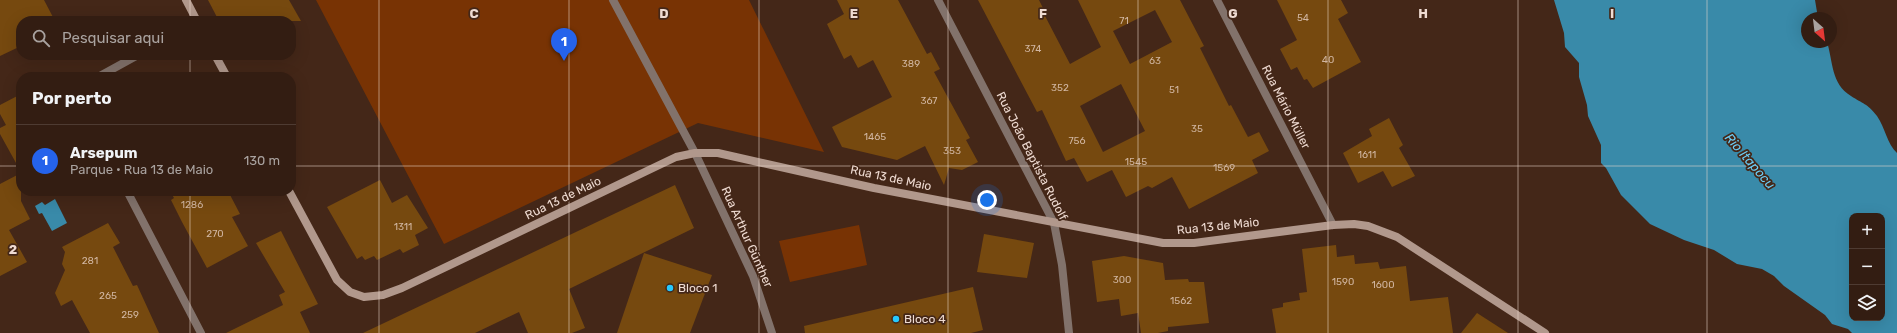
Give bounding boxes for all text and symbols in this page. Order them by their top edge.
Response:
text: C [469,6,479,21]
text: D [659,6,669,21]
text: E [850,6,858,21]
text: F [1039,6,1047,21]
text: G [1228,6,1238,21]
text: H [1418,6,1428,21]
text: I [1610,6,1614,21]
house number: 54 [1297,12,1309,24]
north arrow [1801,12,1837,48]
house number: 71 [1119,15,1129,27]
search box [16,16,296,60]
icon: search [30,27,52,49]
pin: 1 [551,28,577,61]
text: Pesquisar aqui [62,29,164,47]
house number: 374 [1024,43,1042,55]
house number: 40 [1322,54,1334,66]
house number: 63 [1149,55,1161,67]
house number: 389 [902,58,920,70]
street label: Rua Mário Müller [1259,63,1313,152]
house number: 352 [1051,82,1069,94]
house number: 51 [1169,84,1179,96]
text: Por perto [32,88,112,108]
street label: Rua João Baptista Rudolf [994,90,1071,223]
house number: 367 [921,95,937,107]
house number: 35 [1191,123,1203,135]
water label: Rio Itapocu [1722,130,1778,192]
house number: 1465 [864,131,886,143]
house number: 756 [1068,135,1086,147]
text: Arsepum [70,144,138,162]
house number: 353 [943,145,961,157]
house number: 1611 [1358,149,1376,161]
text: 1 [42,153,48,168]
text: 130 m [244,153,280,168]
house number: 1545 [1125,156,1147,168]
text: Parque · Rua 13 de Maio [70,162,213,177]
house number: 1569 [1213,162,1235,174]
street label: Rua 13 de Maio [849,163,933,193]
street label: Rua 13 de Maio [523,174,603,222]
street label: Rua Arthur Günther [718,184,776,290]
your location [977,190,997,210]
house number: 1286 [181,199,203,211]
map controls [1849,213,1885,321]
button: + [1849,213,1885,249]
street label: Rua 13 de Maio [1176,215,1260,237]
house number: 1311 [394,221,412,233]
house number: 270 [206,228,224,240]
text: 2 [9,242,17,257]
button: − [1849,249,1885,285]
house number: 281 [82,255,98,267]
house number: 300 [1113,274,1131,286]
house number: 1590 [1332,276,1354,288]
house number: 1600 [1371,279,1395,291]
place label: Bloco 1 [678,281,717,295]
marker: Bloco 1 [665,283,675,293]
button: layers [1849,285,1885,321]
house number: 265 [99,290,117,302]
house number: 1562 [1170,295,1192,307]
house number: 259 [121,309,139,321]
place label: Bloco 4 [904,312,946,326]
marker: Bloco 4 [891,314,901,324]

